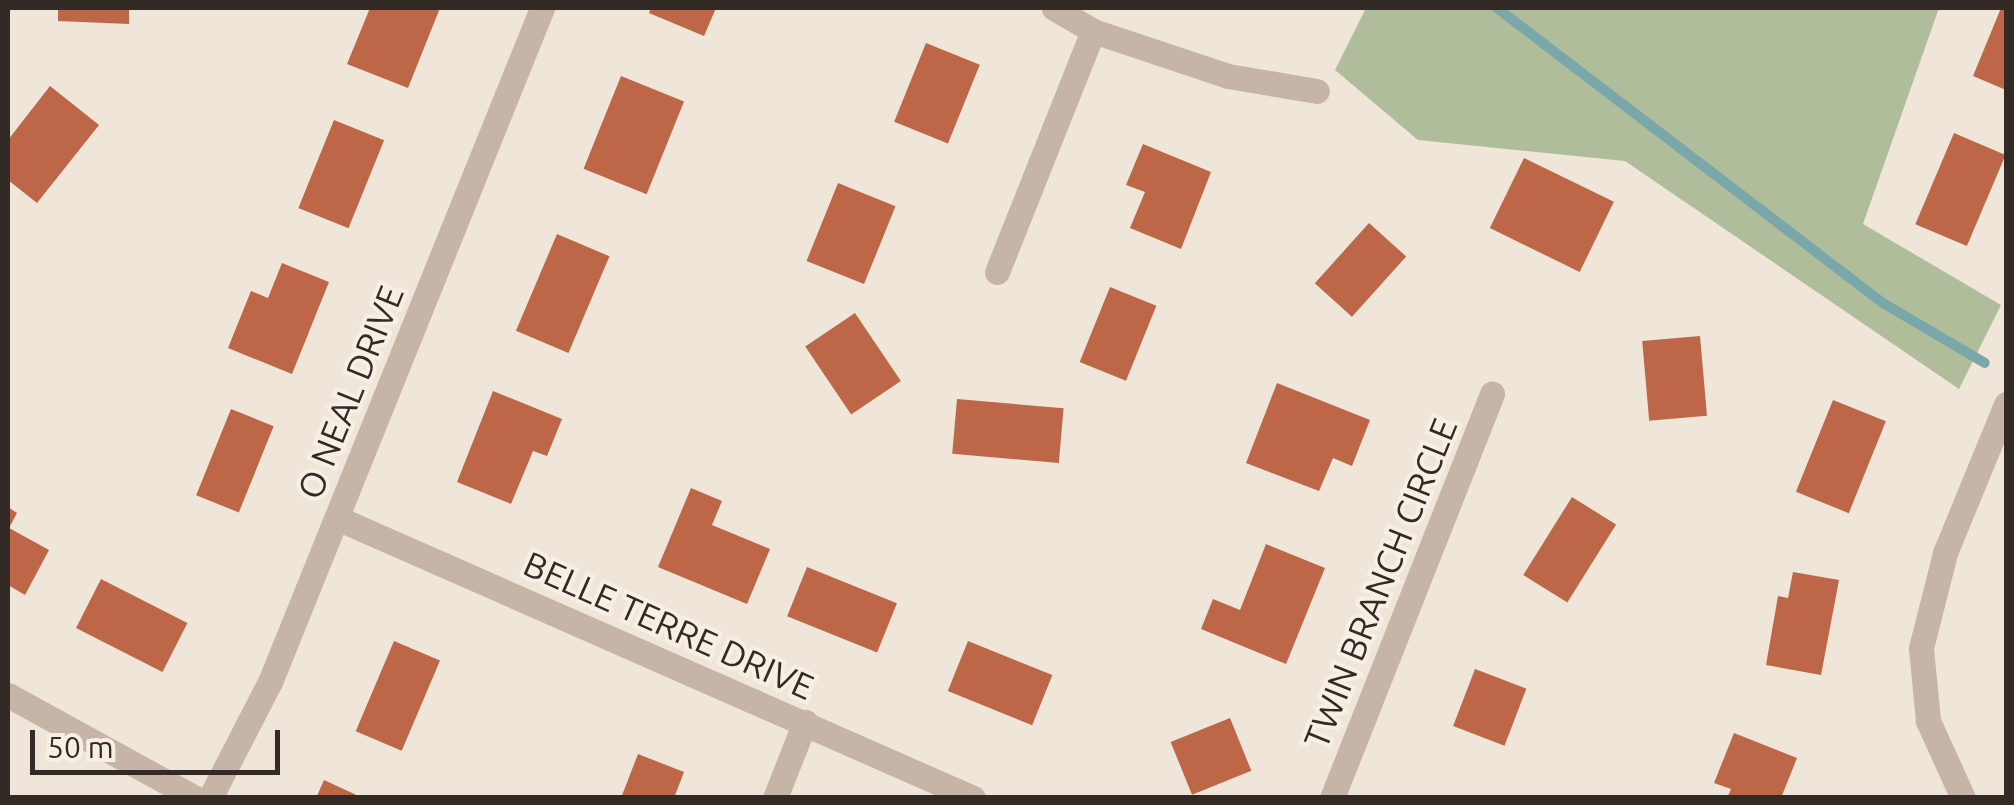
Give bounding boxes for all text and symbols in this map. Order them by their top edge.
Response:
street label: O NEAL DRIVE [288,279,412,505]
street label: TWIN BRANCH CIRCLE [1295,412,1465,754]
street label: BELLE TERRE DRIVE [518,542,820,708]
scale bar [35,710,285,772]
text: 50 m [47,730,114,764]

